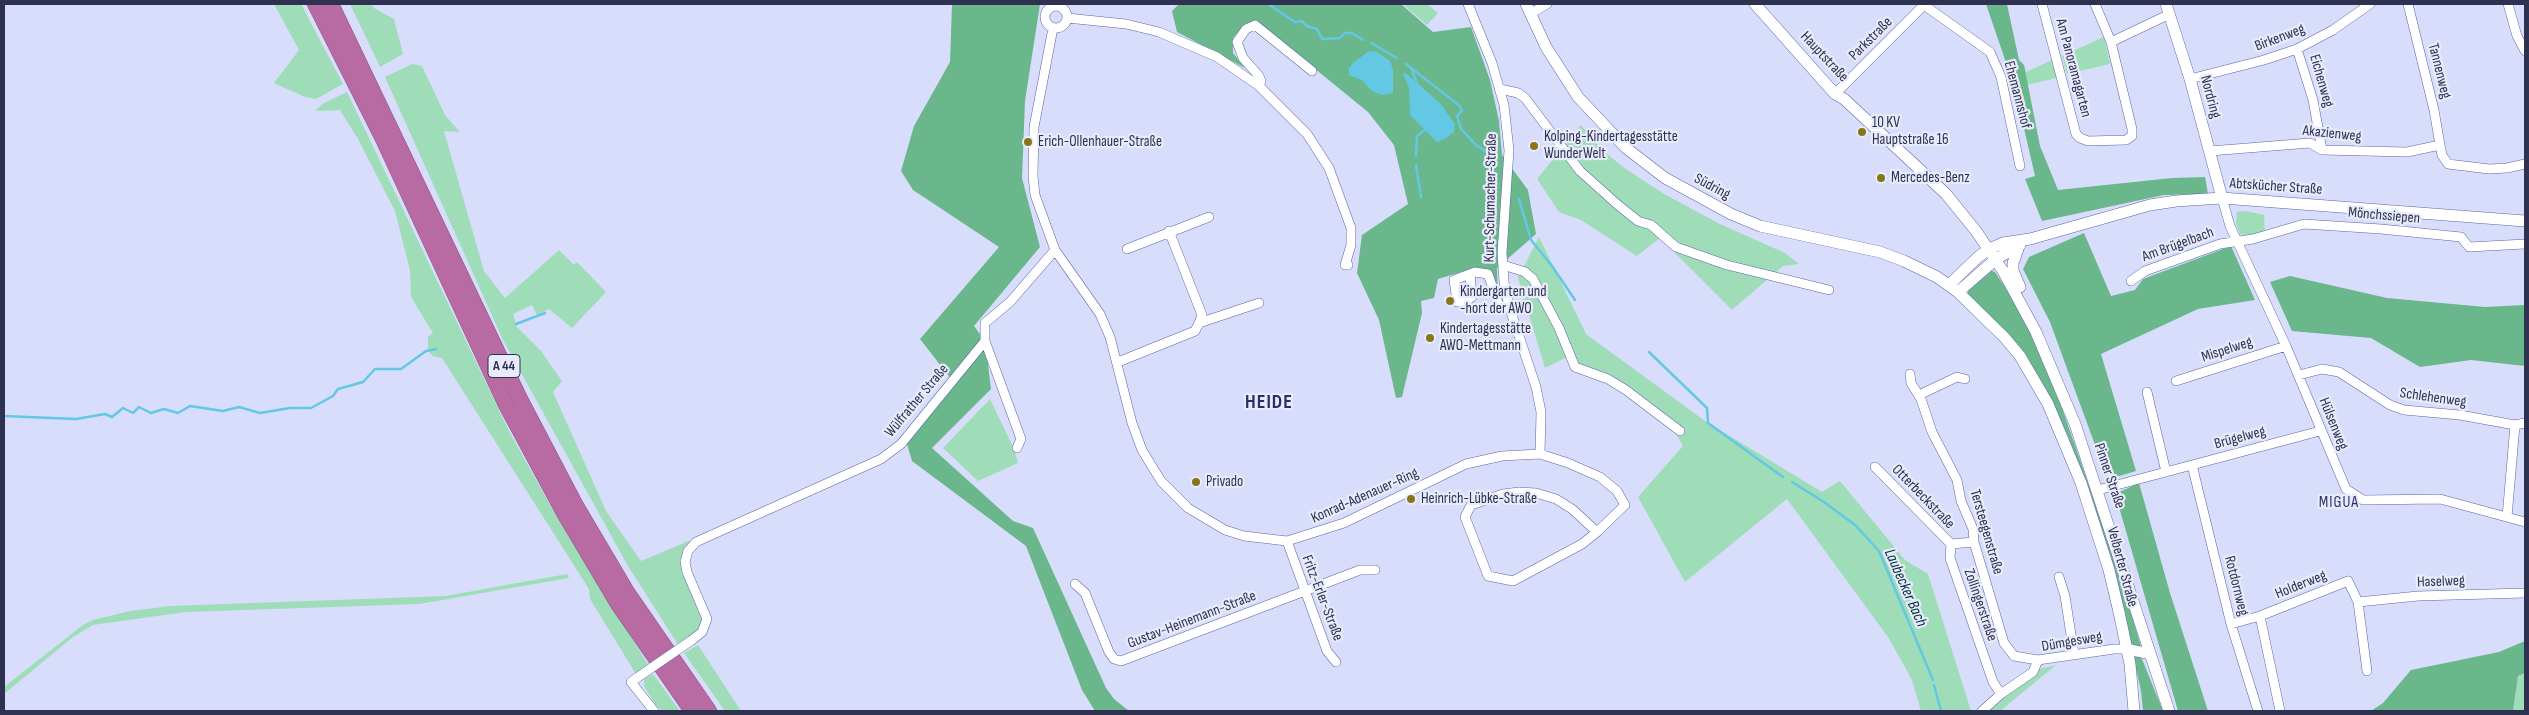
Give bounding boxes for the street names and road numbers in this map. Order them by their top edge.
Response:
street label: Parkstraße [1846,14,1896,64]
street label: Am Panoramagarten [2051,17,2095,119]
street label: Birkenweg [2252,20,2308,56]
street label: Hauptstraße [1796,28,1852,86]
street label: Tannenweg [2423,41,2455,101]
street label: Eichenweg [2305,52,2337,110]
street label: Ehemannshof [1999,59,2035,131]
street label: Nordring [2196,74,2224,120]
street label: Akazienweg [2302,122,2362,146]
street label: Kurt-Schumacher-Straße [1481,133,1501,263]
street label: Südring [1691,170,1733,204]
street label: Abtskücher Straße [2229,175,2323,199]
street label: Mönchssiepen [2347,204,2421,228]
street label: Am Brügelbach [2140,224,2216,266]
street label: Mispelweg [2199,333,2255,367]
road number: A 44 [488,354,520,378]
street label: Wülfrather Straße [881,361,953,441]
street label: Schlehenweg [2399,384,2467,412]
street label: Hülsenweg [2314,395,2352,453]
street label: Brügelweg [2212,423,2268,453]
street label: Pinner Straße [2089,441,2129,511]
street label: Otterbeckstraße [1888,461,1958,533]
street label: Konrad-Adenauer-Ring [1309,464,1421,528]
street label: Tersteegenstraße [1965,487,2007,577]
street label: Velberter Straße [2103,525,2141,609]
street label: Fritz-Erler-Straße [1297,553,1347,643]
street label: Rotdornweg [2220,554,2252,618]
street label: Zollingerstraße [1959,566,2001,644]
street label: Holderweg [2273,567,2329,603]
street label: Haselweg [2417,572,2465,592]
street label: Gustav-Heinemann-Straße [1125,587,1259,653]
street label: Dümgesweg [2040,628,2104,656]

